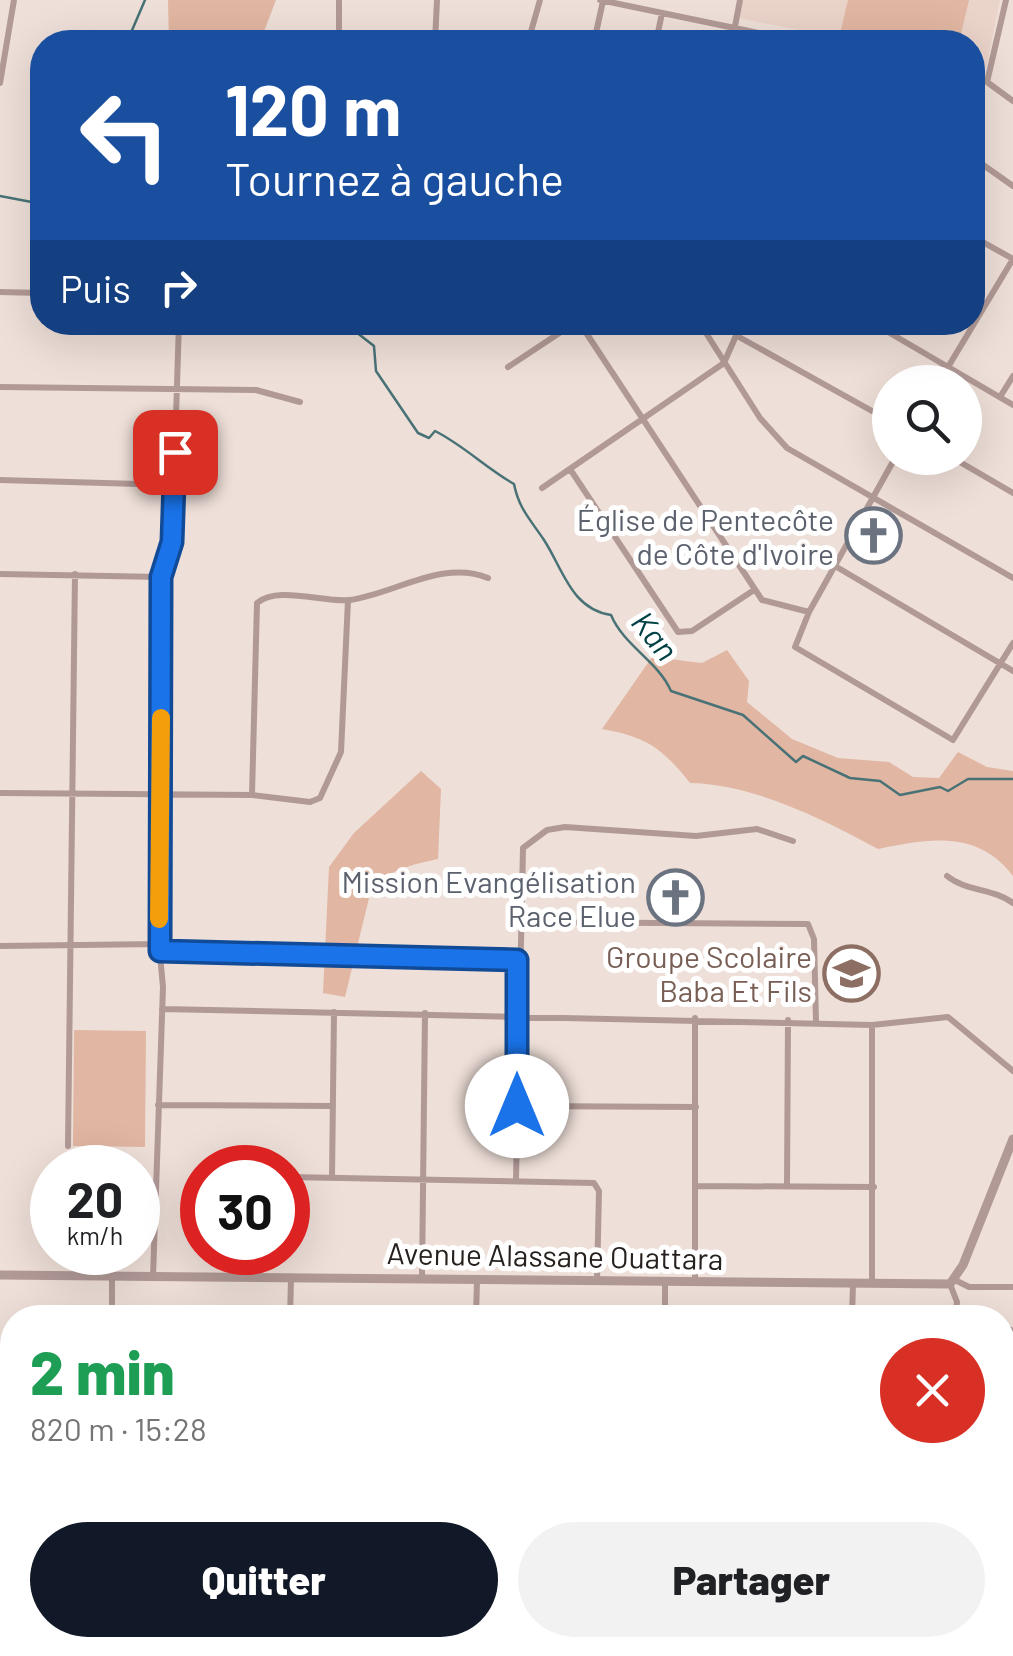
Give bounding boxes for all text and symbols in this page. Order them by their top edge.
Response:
text: 120 m [225,66,401,150]
icon: left [60,70,190,200]
text: Tournez à gauche [225,151,564,205]
icon: right [151,260,206,315]
text: Puis [60,265,131,311]
map controls [872,365,982,475]
button: search [872,365,982,475]
pin [133,410,218,495]
icon: arrive [148,425,203,480]
place label: Église de Pentecôte de Côte d'Ivoire [577,501,834,571]
church icon: Église de Pentecôte de Côte d'Ivoire [843,506,903,566]
water label: Kan [625,603,687,667]
place label: Mission Evangélisation Race Elue [341,863,636,933]
church icon: Mission Evangélisation Race Elue [645,868,705,928]
place label: Groupe Scolaire Baba Et Fils [606,938,812,1008]
school or university icon: Groupe Scolaire Baba Et Fils [821,943,881,1003]
position arrow [465,1054,569,1158]
speed limit sign: 30 [180,1145,310,1275]
text: 20 [67,1168,123,1228]
text: km/h [67,1220,123,1250]
street label: Avenue Alassane Ouattara [386,1234,724,1276]
text: 2 min [30,1335,175,1407]
button: close [880,1338,985,1443]
text: 820 m · 15:28 [30,1409,207,1447]
button: Quitter [30,1522,498,1637]
button: Partager [518,1522,985,1637]

